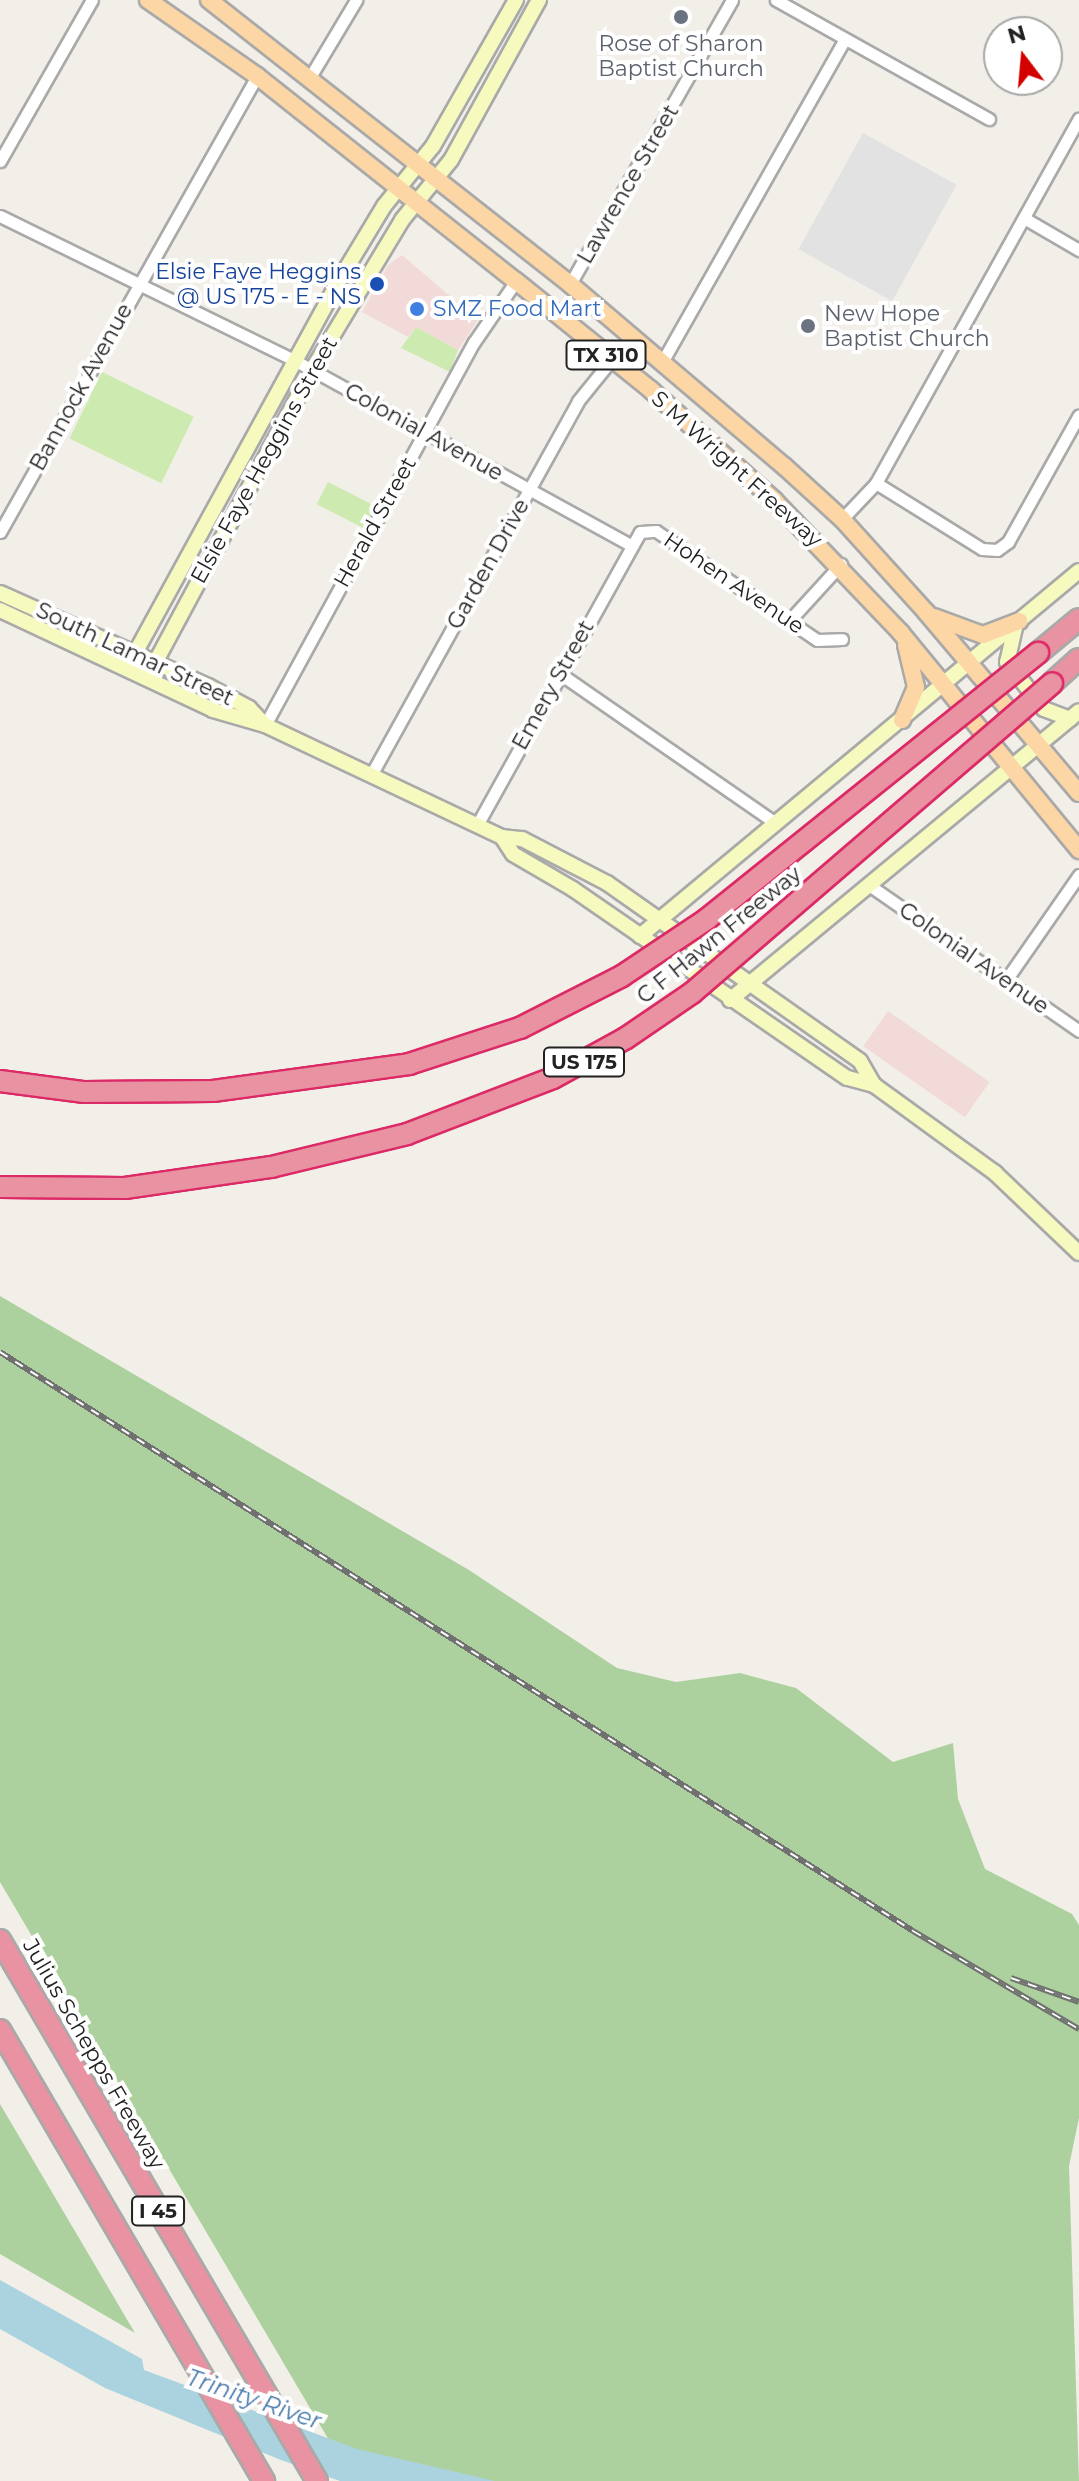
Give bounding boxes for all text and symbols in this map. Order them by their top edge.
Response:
marker: Rose of Sharon Baptist Church [672,8,690,26]
north arrow [983,16,1063,96]
text: N [1005,19,1029,50]
place label: Rose of Sharon Baptist Church [598,30,764,82]
street label: Lawrence Street [572,100,684,268]
place label: Elsie Faye Heggins @ US 175 - E - NS [155,258,361,310]
marker: Elsie Faye Heggins @ US 175 - E - NS [368,275,386,293]
place label: SMZ Food Mart [433,296,602,322]
street label: Bannock Avenue [24,299,138,475]
marker: SMZ Food Mart [408,300,426,318]
place label: New Hope Baptist Church [824,300,990,352]
marker: New Hope Baptist Church [799,317,817,335]
street label: Elsie Faye Heggins Street [185,332,343,588]
road number: TX 310 [564,339,648,371]
street label: Colonial Avenue [340,378,508,486]
street label: S M Wright Freeway [646,385,828,553]
street label: Herald Street [328,452,422,592]
street label: Garden Drive [441,494,535,634]
street label: Hohen Avenue [659,526,809,640]
street label: South Lamar Street [32,597,238,711]
street label: Emery Street [506,616,600,754]
street label: C F Hawn Freeway [632,861,806,1009]
street label: Colonial Avenue [894,896,1054,1020]
road number: US 175 [542,1046,626,1078]
street label: Julius Schepps Freeway [17,1934,171,2174]
road number: I 45 [130,2195,186,2227]
water label: Trinity River [183,2362,325,2436]

